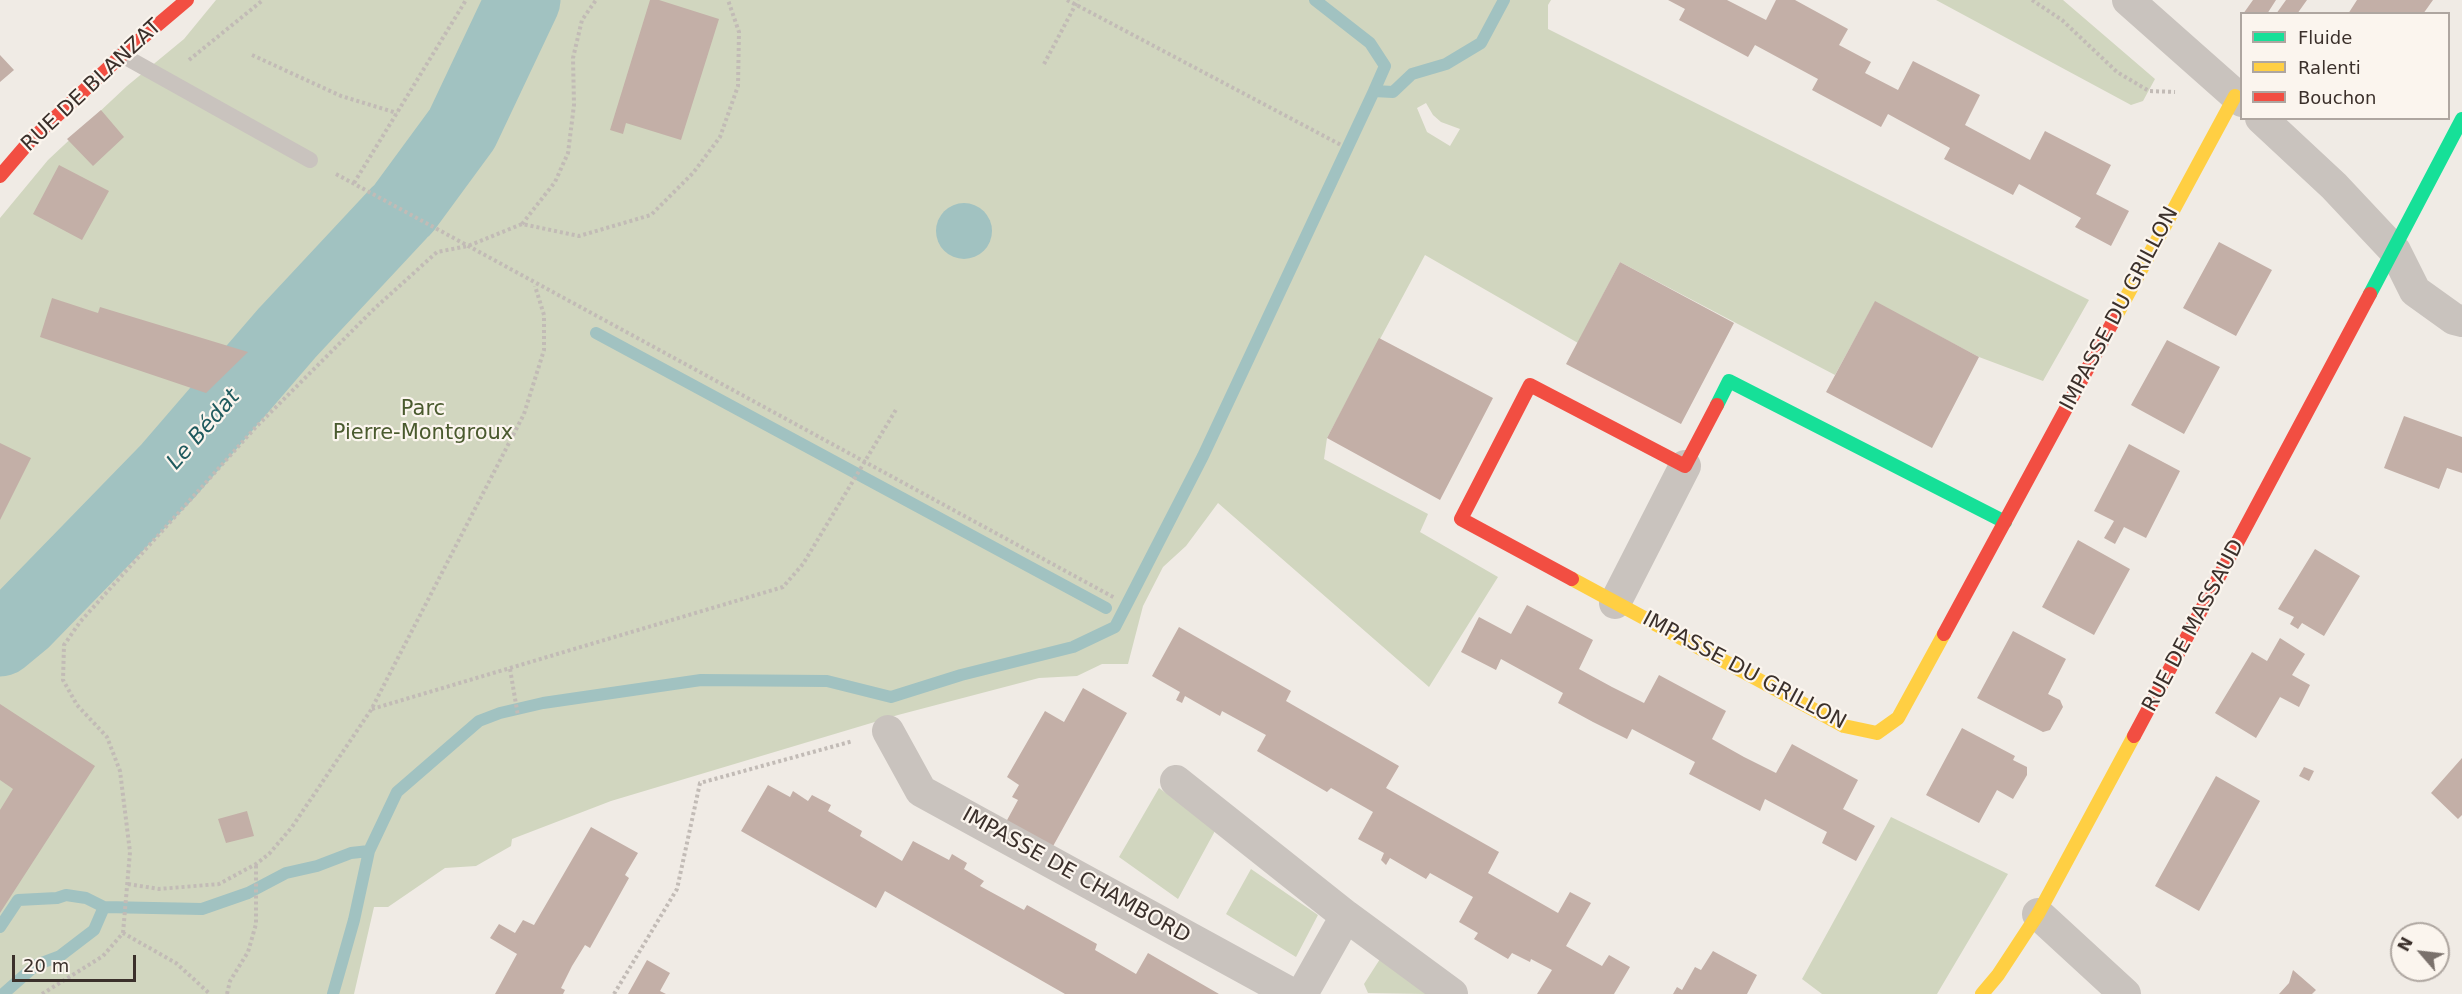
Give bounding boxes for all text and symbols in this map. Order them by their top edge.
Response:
legend [2240,12,2450,120]
street label: RUE DE BLANZAT [17,15,167,157]
text: Fluide [2298,27,2352,48]
text: Ralenti [2298,57,2361,78]
text: Bouchon [2298,87,2377,108]
street label: IMPASSE DU GRILLON [2056,203,2184,415]
water label: Le Bédat [162,385,246,475]
park label: Parc Pierre-Montgroux [333,397,513,447]
street label: RUE DE MASSAUD [2138,536,2250,716]
street label: IMPASSE DU GRILLON [1638,607,1850,735]
street label: IMPASSE DE CHAMBORD [958,803,1194,949]
north arrow [2390,922,2450,982]
text: N [2394,934,2417,955]
scale bar [15,943,140,981]
text: 20 m [23,955,69,976]

